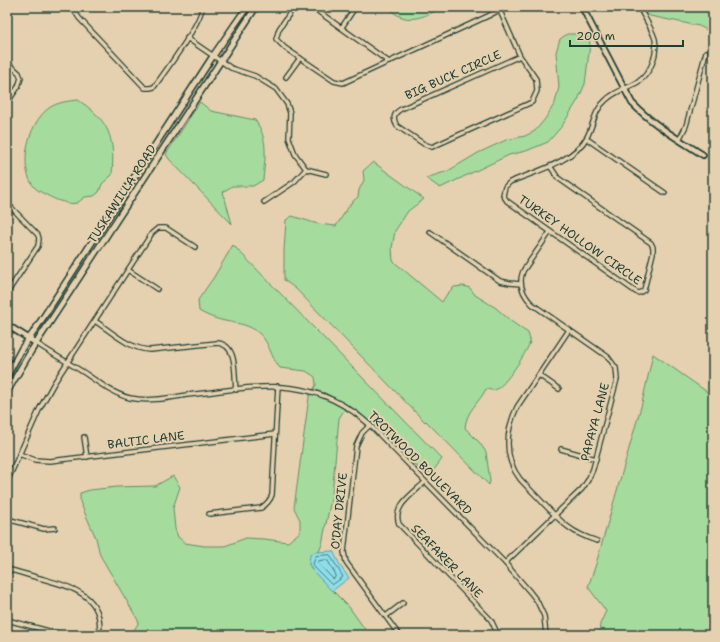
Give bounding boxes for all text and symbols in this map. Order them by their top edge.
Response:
scale bar [570,22,683,48]
text: 200 m [576,28,615,44]
street label: BIG BUCK CIRCLE [402,47,504,103]
street label: TUSKAWILLA ROAD [84,142,160,246]
street label: TURKEY HOLLOW CIRCLE [515,191,645,289]
street label: PAPAYA LANE [577,381,613,463]
street label: TROTWOOD BOULEVARD [365,408,475,518]
street label: BALTIC LANE [107,427,185,453]
street label: O'DAY DRIVE [327,472,351,550]
street label: SEAFARER LANE [408,521,486,601]

